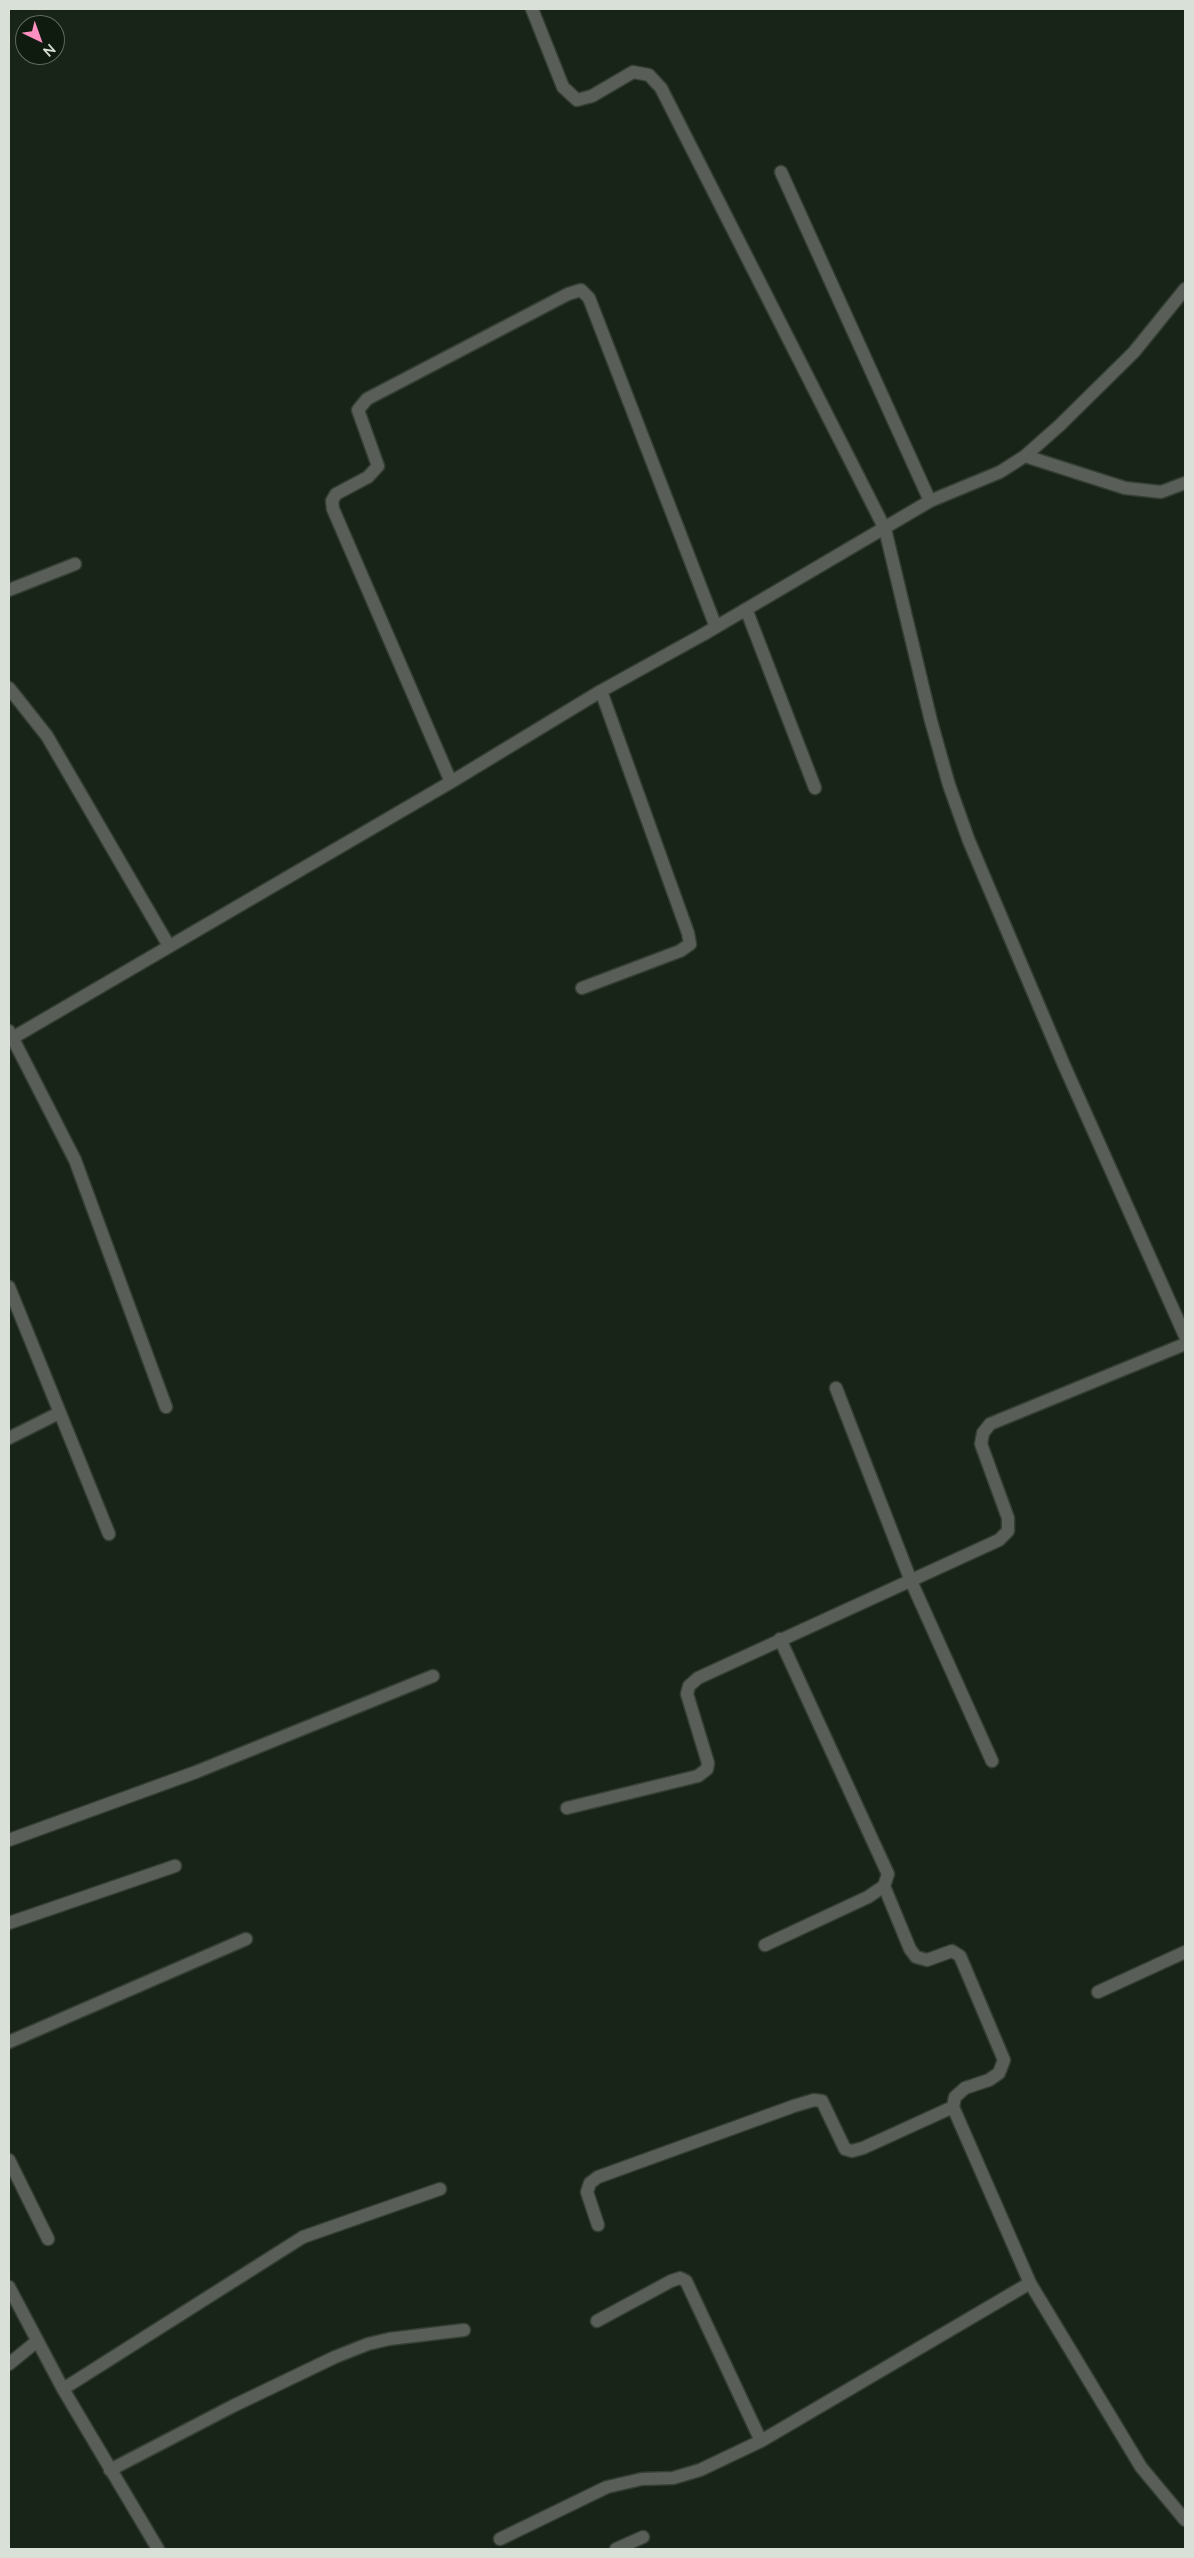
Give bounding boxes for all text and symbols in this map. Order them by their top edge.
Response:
north arrow [15,15,65,65]
text: N [40,41,59,61]

